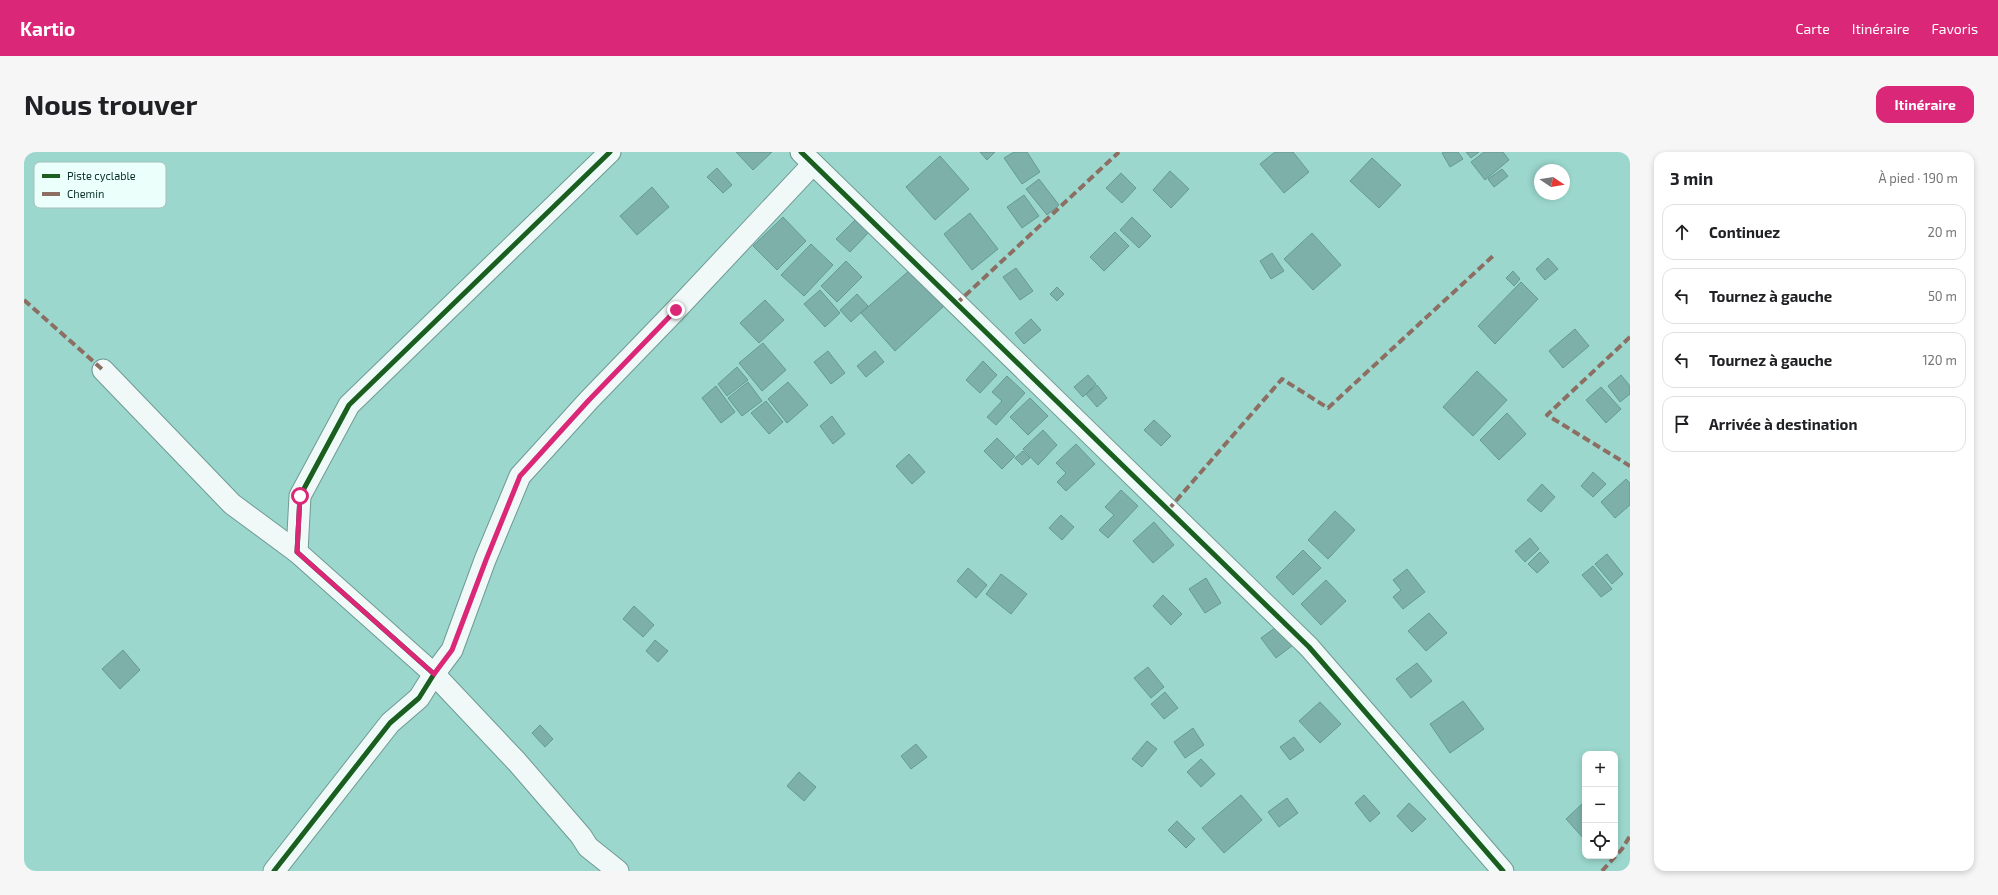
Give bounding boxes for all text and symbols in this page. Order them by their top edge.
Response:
text: Kartio [20,17,75,40]
text: Carte [1796,20,1830,37]
text: Itinéraire [1852,20,1910,37]
text: Favoris [1932,20,1978,37]
button: Itinéraire [1876,86,1974,123]
text: Nous trouver [24,87,197,121]
legend [34,162,166,208]
north arrow [1534,164,1570,200]
text: 3 min [1670,168,1713,188]
text: Piste cyclable [67,169,136,182]
text: À pied · 190 m [1879,170,1958,186]
text: Chemin [67,187,104,200]
icon: ahead [1671,221,1693,243]
text: Continuez [1709,223,1780,241]
text: 20 m [1928,224,1957,240]
icon: left [1671,285,1693,307]
text: Tournez à gauche [1709,287,1832,305]
text: 50 m [1928,288,1957,304]
route end [667,301,685,319]
icon: left [1671,349,1693,371]
text: Tournez à gauche [1709,351,1832,369]
text: 120 m [1922,352,1957,368]
icon: arrive [1671,413,1693,435]
text: Arrivée à destination [1709,415,1857,433]
route start [291,487,309,505]
map controls [1582,751,1618,859]
button: + [1582,751,1618,787]
button: − [1582,787,1618,823]
button: locate [1582,823,1618,859]

